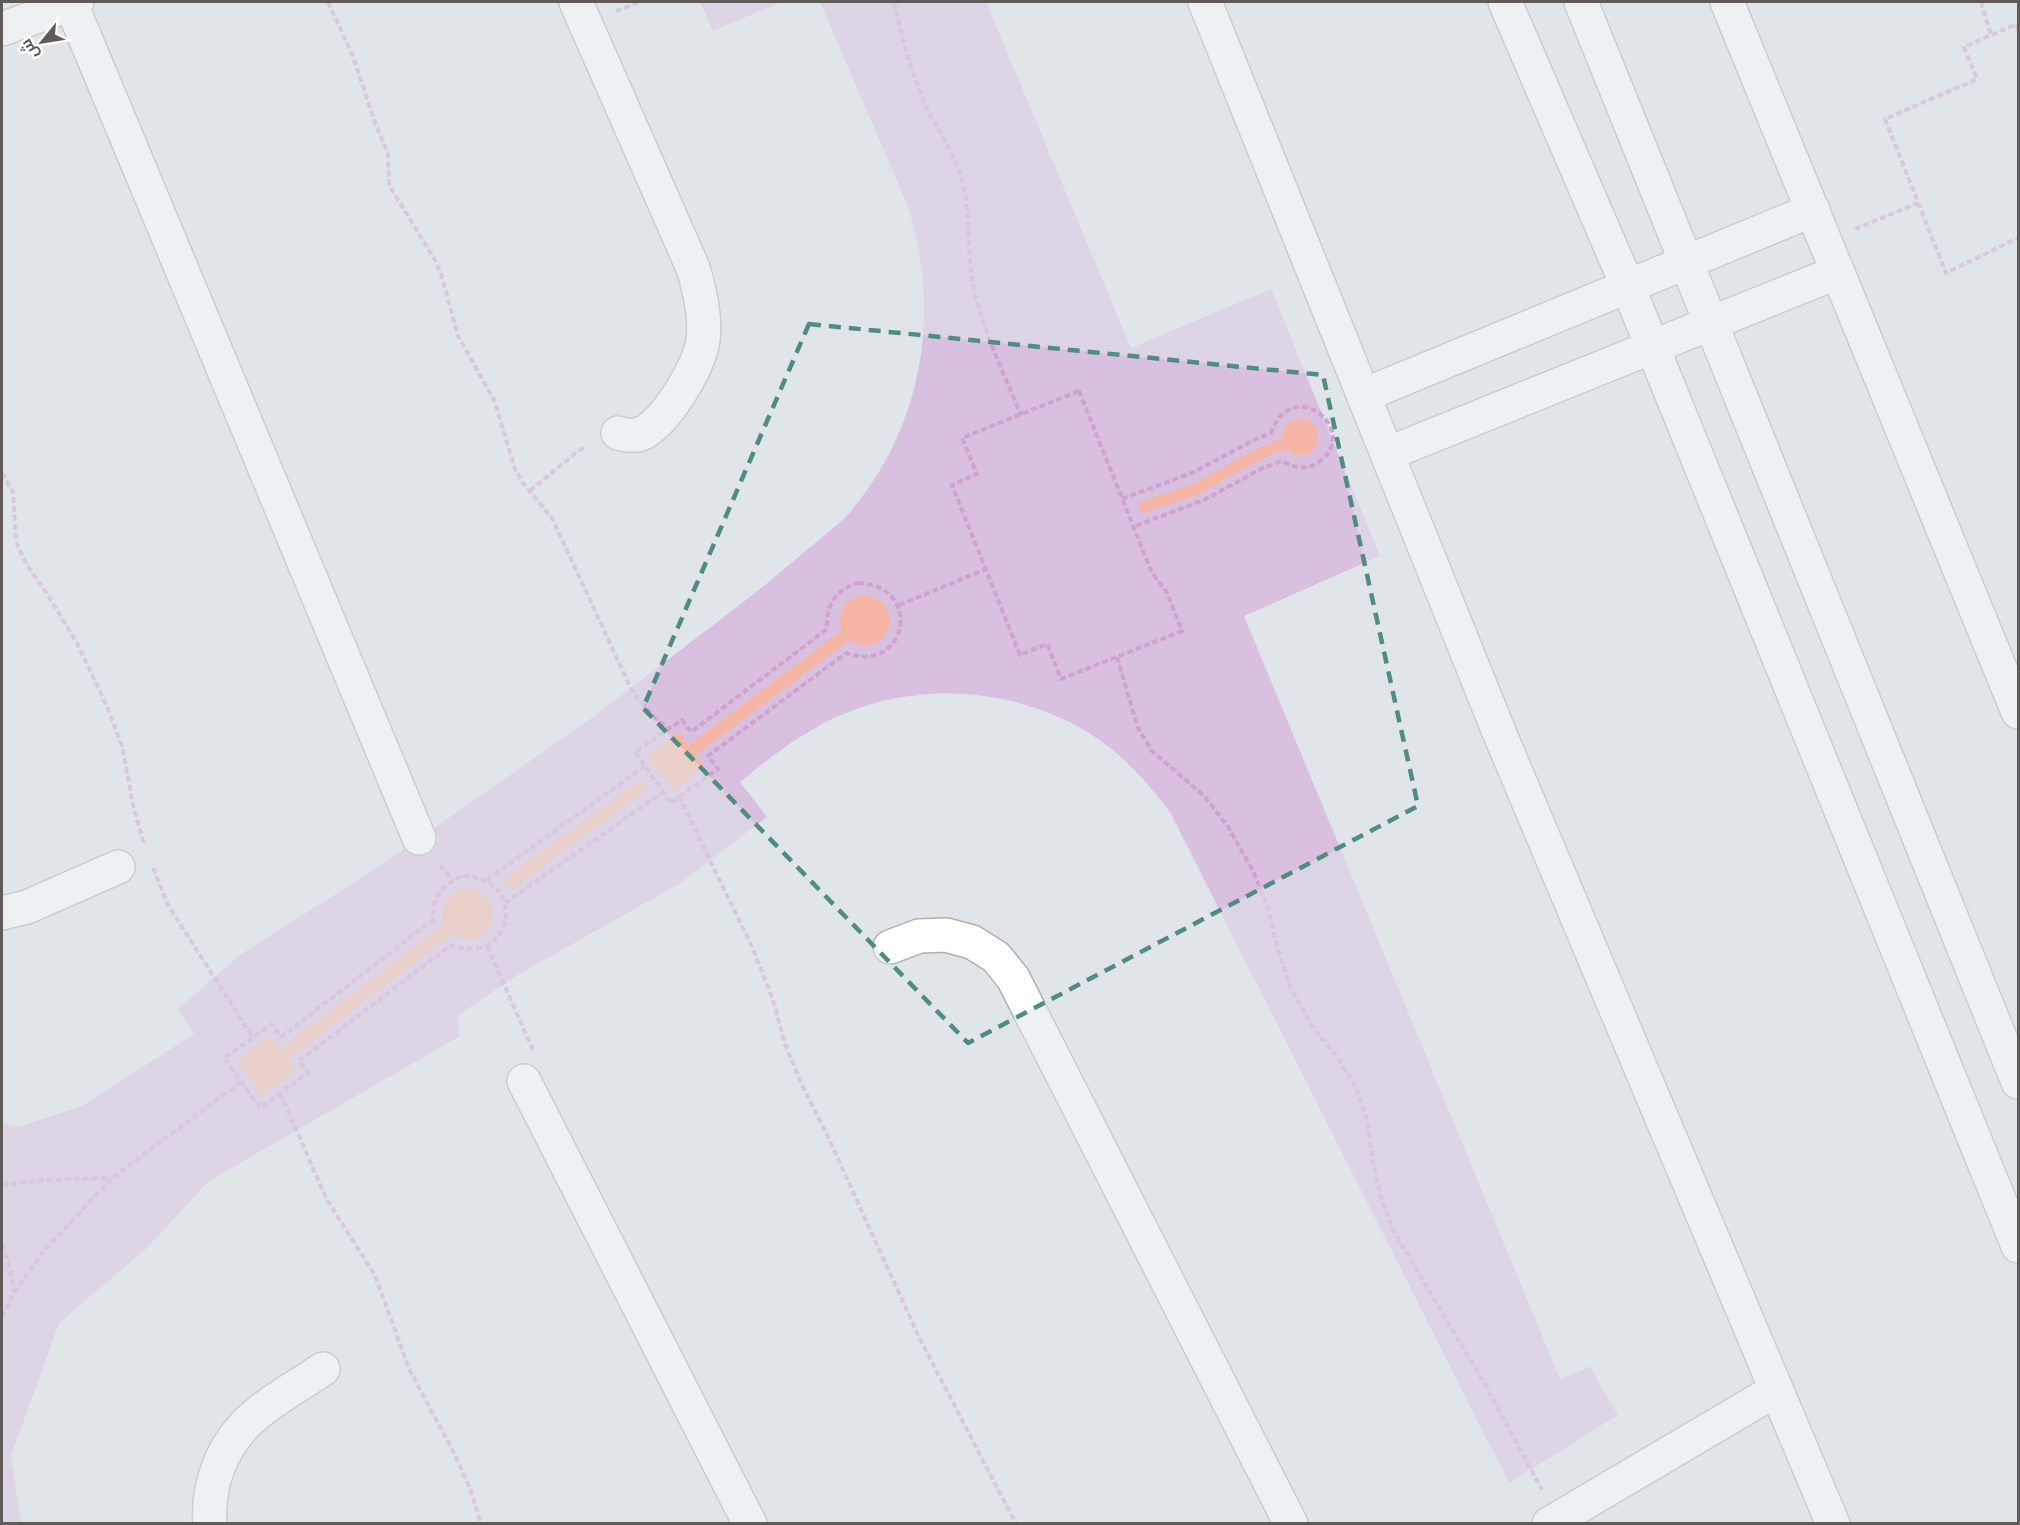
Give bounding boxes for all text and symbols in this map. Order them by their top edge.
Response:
north arrow [12,12,72,72]
text: ش [15,36,43,63]

